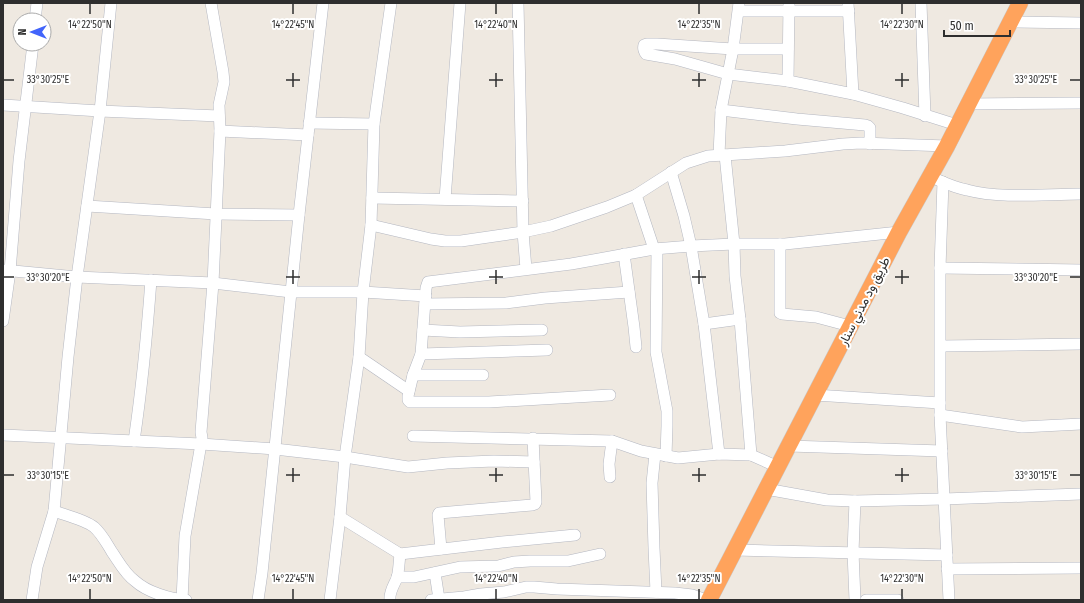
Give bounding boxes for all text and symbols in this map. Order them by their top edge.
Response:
north arrow [12,12,52,52]
scale bar [944,12,1010,38]
text: 14°22'50"N [68,19,112,31]
text: 14°22'45"N [272,19,314,31]
text: 14°22'40"N [474,19,518,31]
text: 14°22'35"N [678,19,720,31]
text: 14°22'30"N [880,19,924,31]
text: 50 m [950,19,974,33]
text: N [16,29,29,35]
text: 33°30'25"E [27,74,70,86]
text: 33°30'25"E [1015,74,1058,86]
street label: طريق ود مدني سنار [835,254,895,350]
text: 33°30'20"E [26,272,70,284]
text: 33°30'20"E [1014,272,1058,284]
text: 33°30'15"E [27,470,69,482]
text: 33°30'15"E [1015,470,1057,482]
text: 14°22'50"N [68,573,112,585]
text: 14°22'45"N [272,573,314,585]
text: 14°22'40"N [474,573,518,585]
text: 14°22'35"N [678,573,720,585]
text: 14°22'30"N [880,573,924,585]

